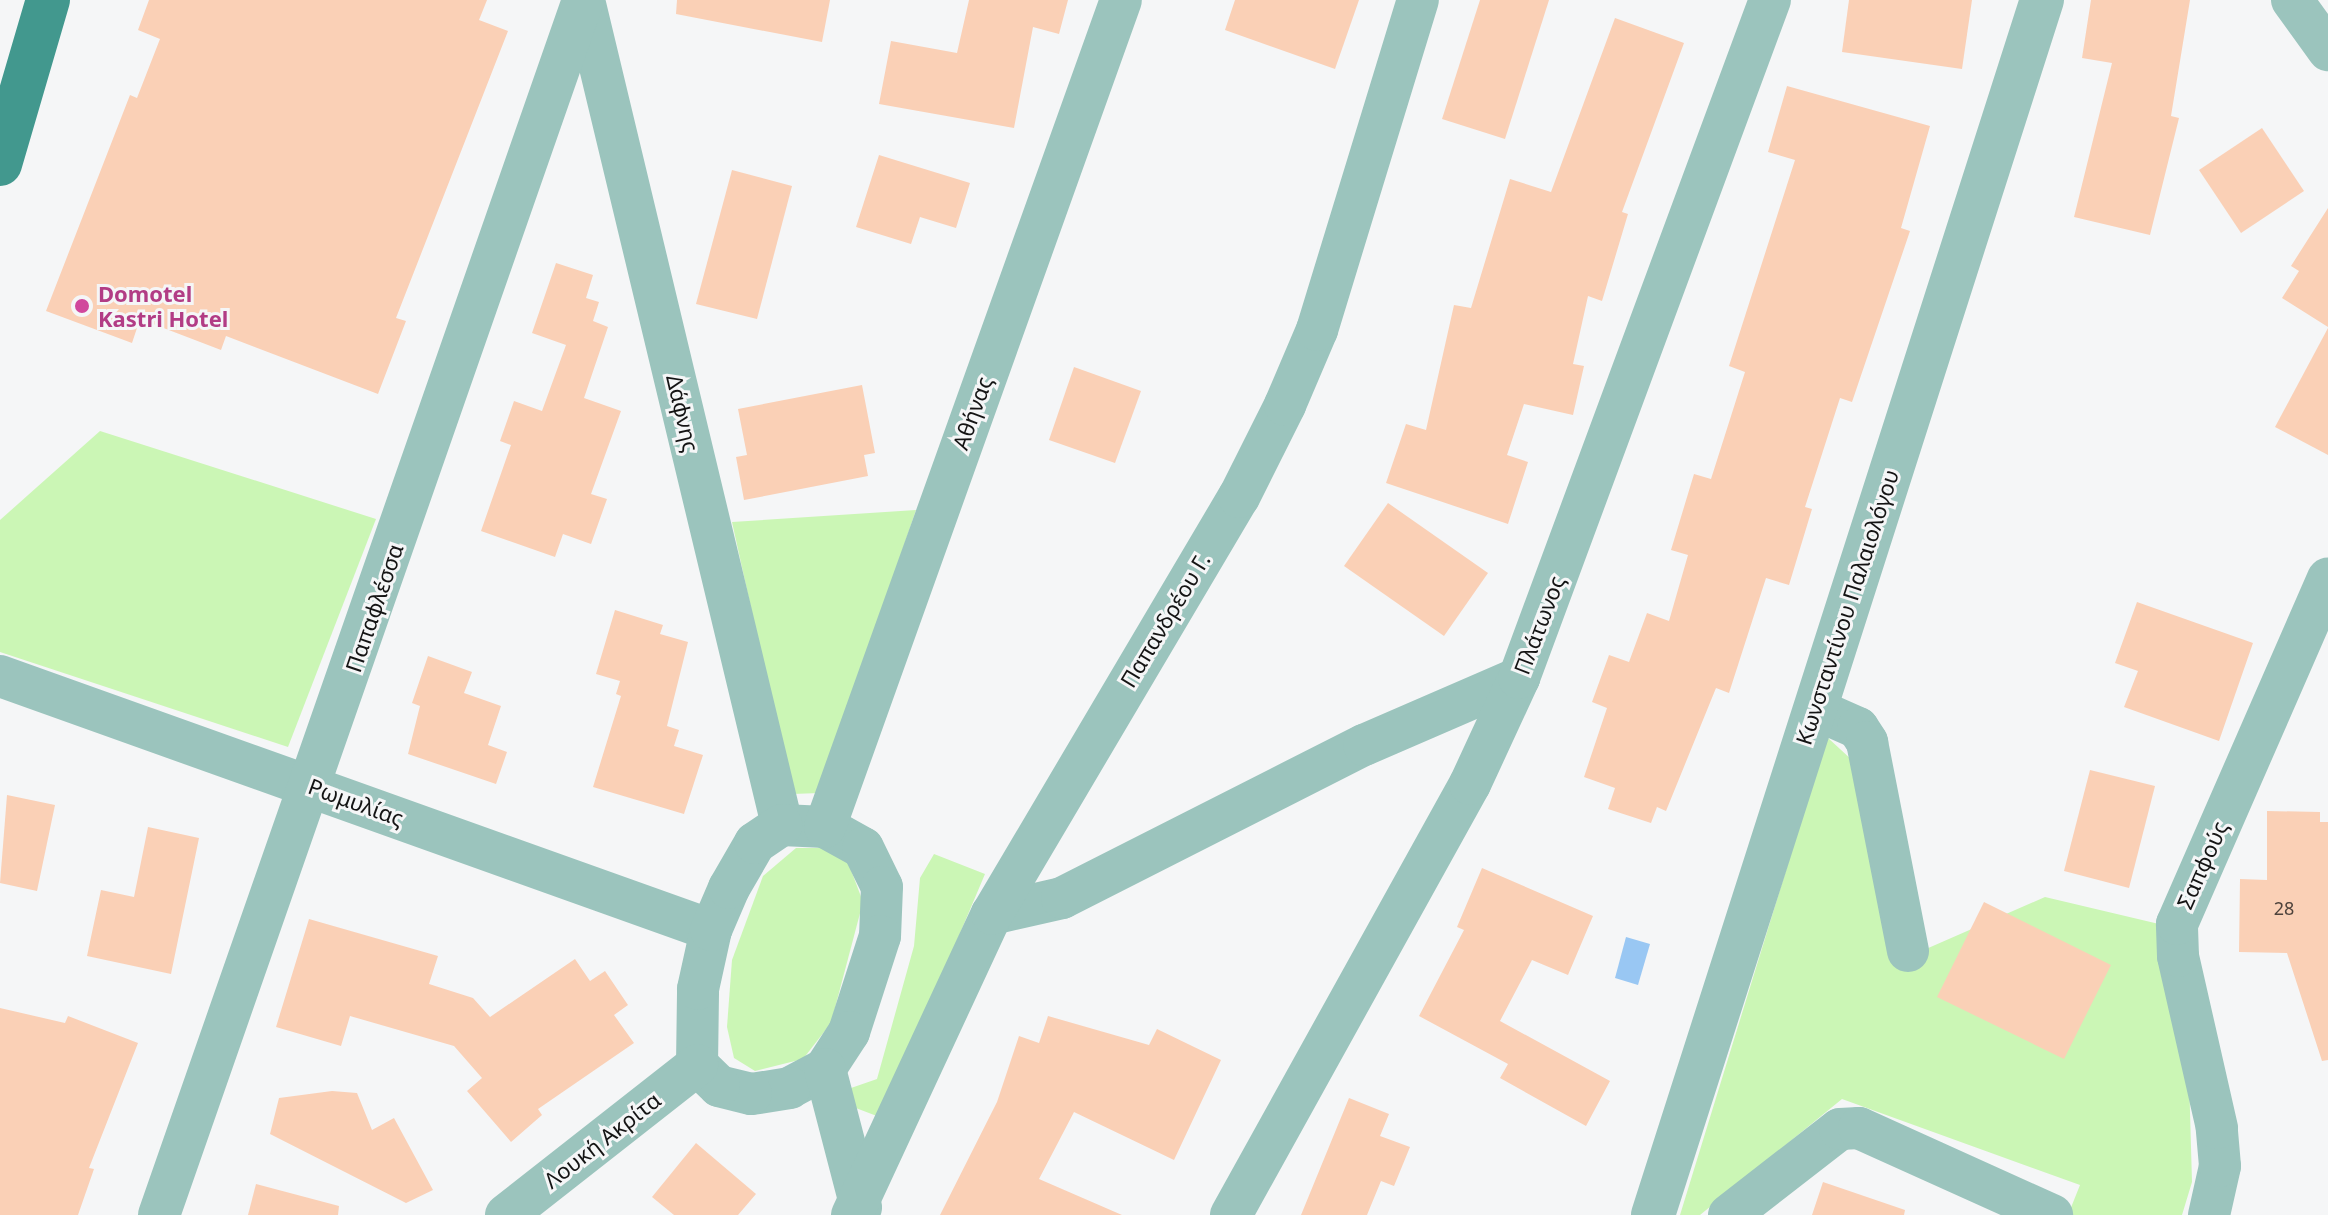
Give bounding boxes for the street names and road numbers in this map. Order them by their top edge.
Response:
street label: Δάφνης [661,372,705,454]
street label: Αθήνας [947,373,997,453]
street label: Κωνσταντίνου Παλαιολόγου [1790,466,1904,748]
street label: Παπαφλέσσα [340,540,408,676]
street label: Παπανδρέου Γ. [1115,548,1215,692]
street label: Πλάτωνος [1508,572,1570,678]
street label: Ρωμυλίας [305,773,407,831]
street label: Σαπφούς [2171,817,2233,913]
street label: Λουκή Ακρίτα [538,1086,666,1194]

